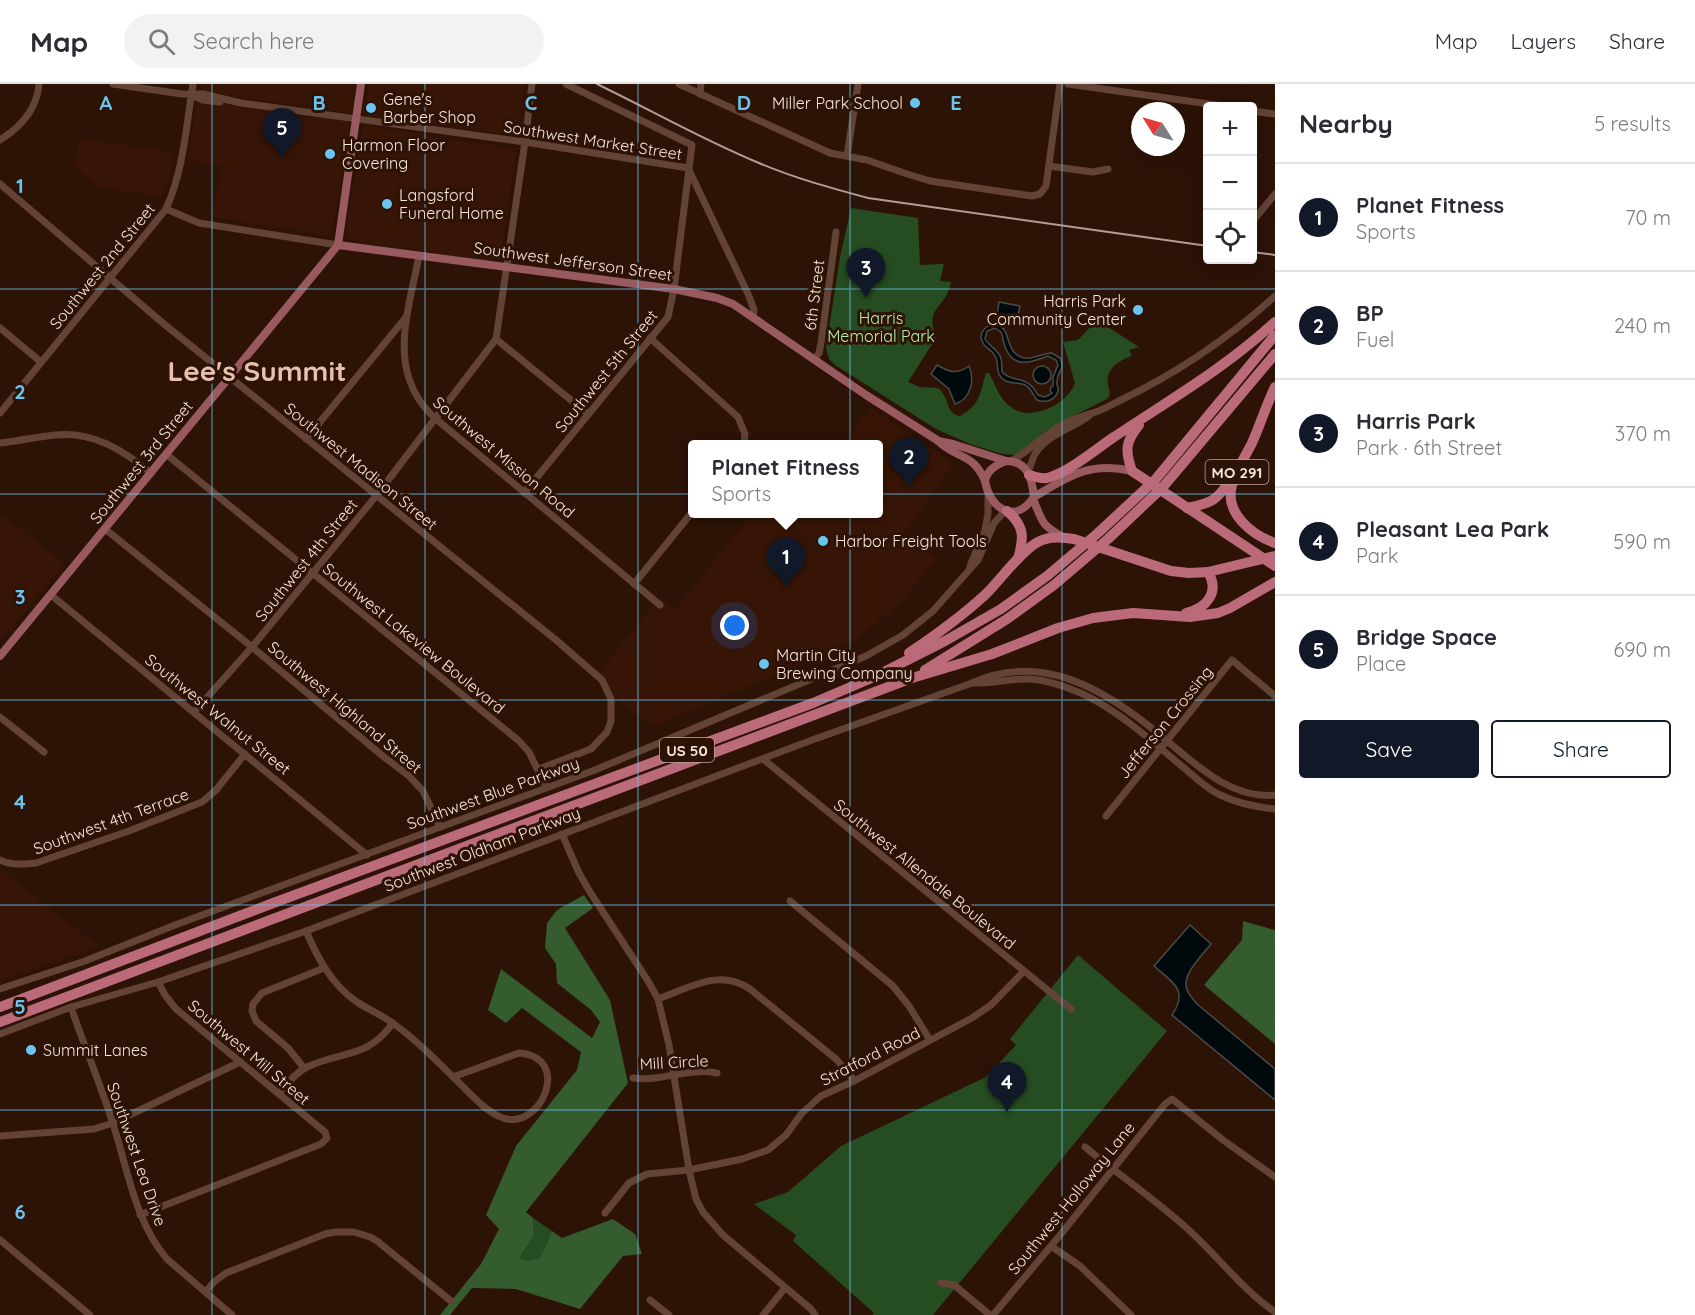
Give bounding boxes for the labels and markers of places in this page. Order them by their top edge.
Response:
place label: Gene's Barber Shop [383,89,476,127]
place label: Miller Park School [772,93,903,113]
marker: Miller Park School [908,96,922,110]
marker: Gene's Barber Shop [364,101,378,115]
pin: 5 [262,109,302,158]
place label: Harmon Floor Covering [342,135,445,173]
marker: Harmon Floor Covering [323,147,337,161]
place label: Langsford Funeral Home [399,185,504,223]
marker: Langsford Funeral Home [380,197,394,211]
pin: 3 [846,248,886,298]
place label: Harris Park Community Center [987,291,1126,329]
marker: Harris Park Community Center [1131,303,1145,317]
pin: 2 [890,438,928,487]
place label: Harbor Freight Tools [835,531,987,551]
marker: Harbor Freight Tools [816,534,830,548]
pin: 1 [766,538,806,587]
place label: Martin City Brewing Company [776,645,913,683]
marker: Martin City Brewing Company [757,657,771,671]
place label: Summit Lanes [43,1040,148,1060]
marker: Summit Lanes [24,1043,38,1057]
pin: 4 [988,1062,1026,1112]

